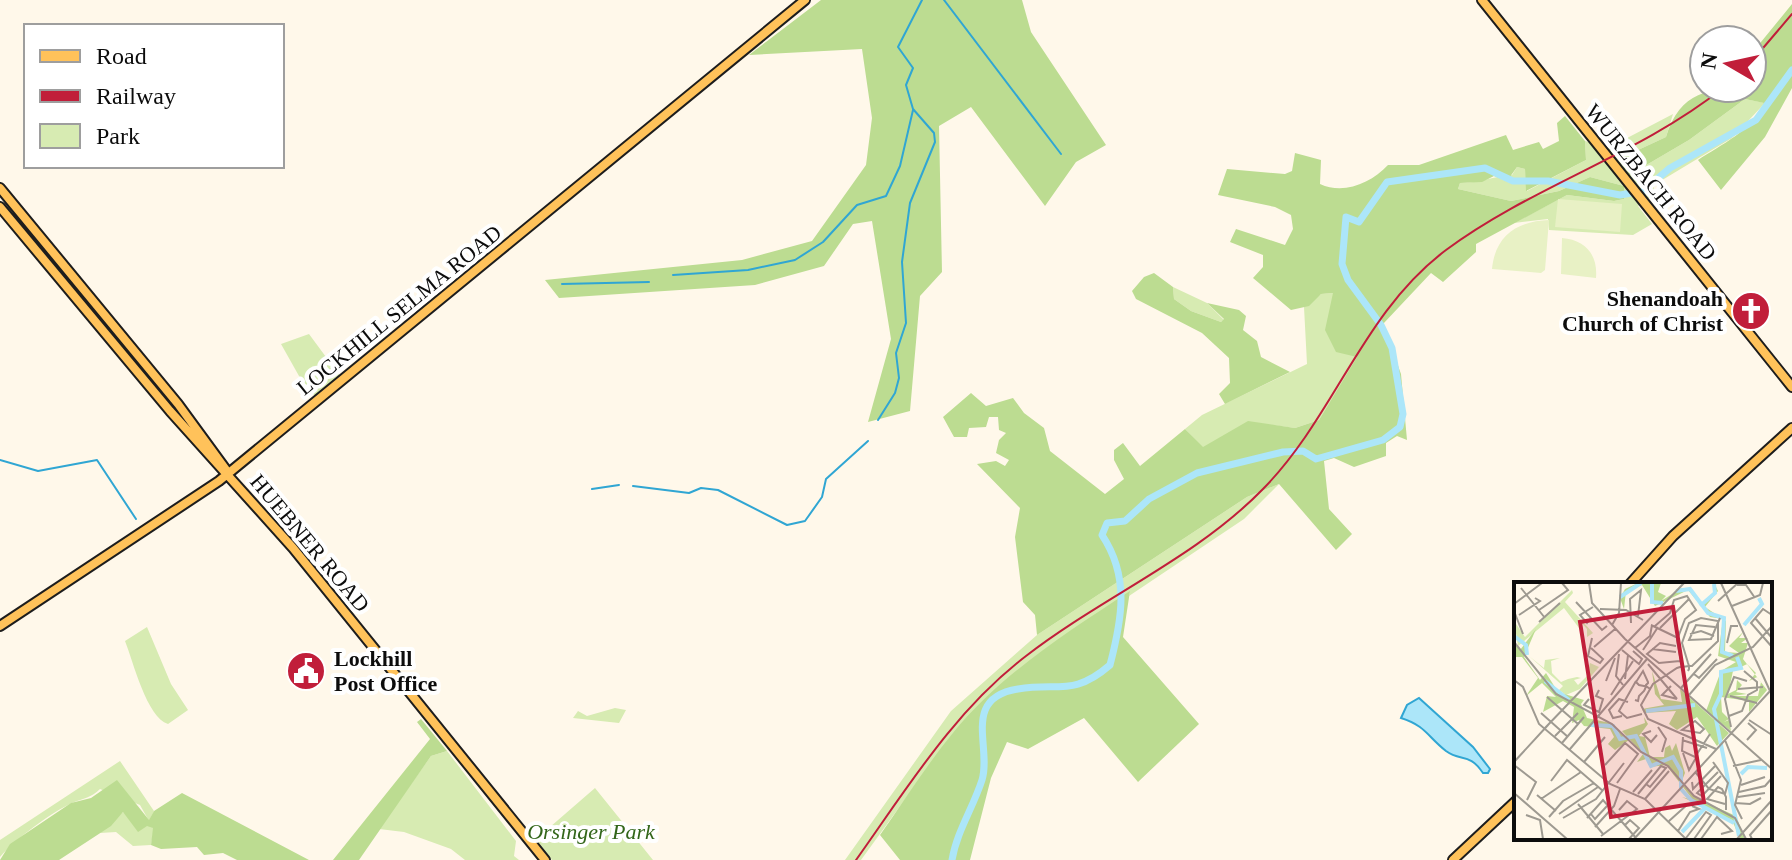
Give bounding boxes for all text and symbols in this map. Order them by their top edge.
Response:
legend [24,24,284,168]
north arrow [1688,24,1768,104]
text: Road [96,43,147,69]
text: N [1695,51,1722,71]
text: Railway [96,83,176,109]
street label: WURZBACH ROAD [1580,99,1722,265]
text: Park [96,123,140,149]
street label: LOCKHILL SELMA ROAD [292,220,506,400]
place label: Shenandoah Church of Christ [1562,286,1724,336]
church icon: Shenandoah Church of Christ [1730,290,1772,332]
street label: HUEBNER ROAD [245,469,375,617]
inset map [1514,582,1772,840]
place label: Lockhill Post Office [334,646,437,696]
public building icon: Lockhill Post Office [285,650,327,692]
park label: Orsinger Park [527,819,656,844]

